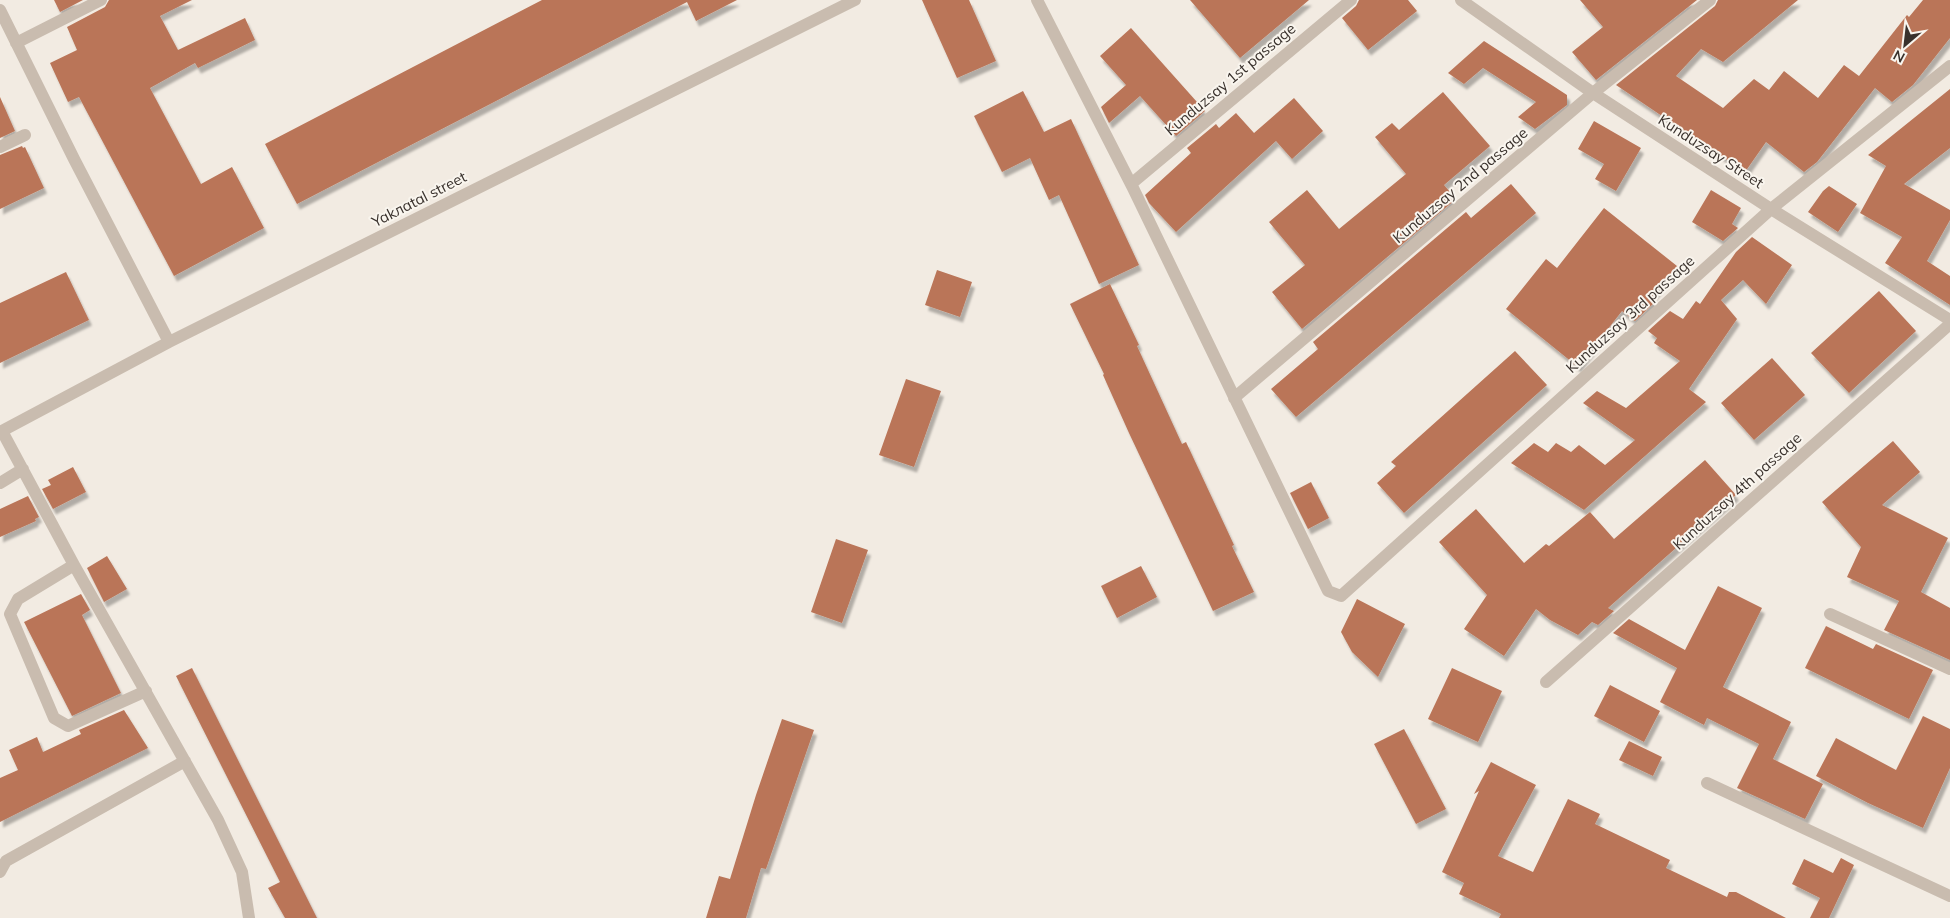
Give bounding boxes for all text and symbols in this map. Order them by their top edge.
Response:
street label: Kunduzsay 1st passage [1161,19,1299,139]
north arrow [1880,20,1930,70]
text: N [1890,46,1908,67]
street label: Kunduzsay Street [1655,110,1767,192]
street label: Kunduzsay 2nd passage [1389,123,1531,247]
street label: Yakлatal street [368,167,470,231]
street label: Kunduzsay 3rd passage [1562,251,1698,377]
street label: Kunduzsay 4th passage [1669,428,1805,554]

